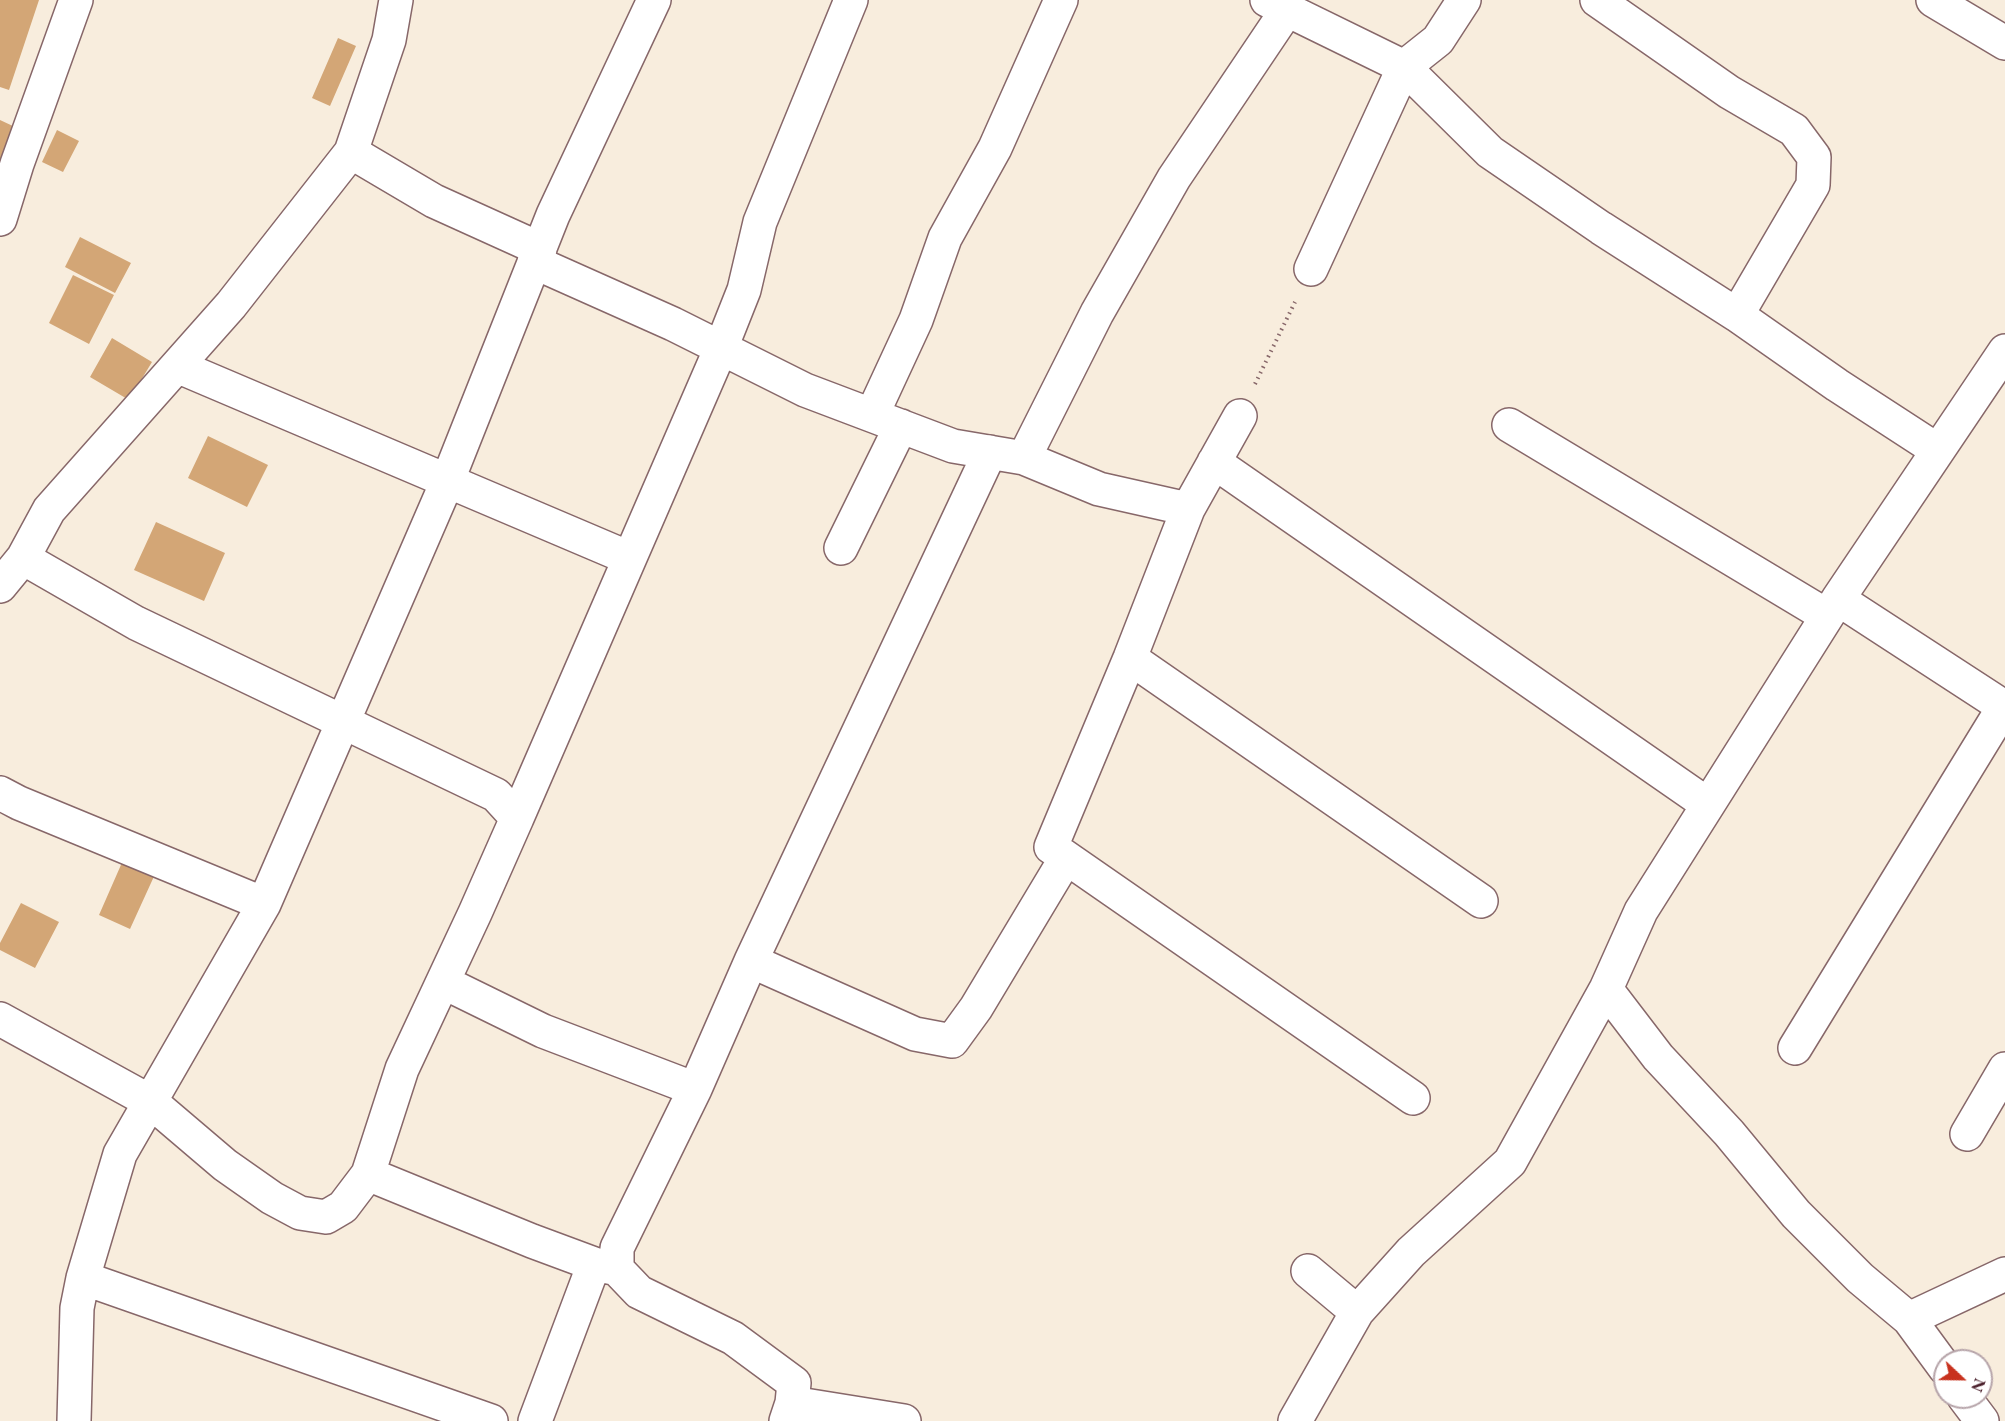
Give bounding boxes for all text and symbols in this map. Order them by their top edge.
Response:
north arrow [1933,1349,1993,1409]
text: N [1966,1375,1990,1395]

